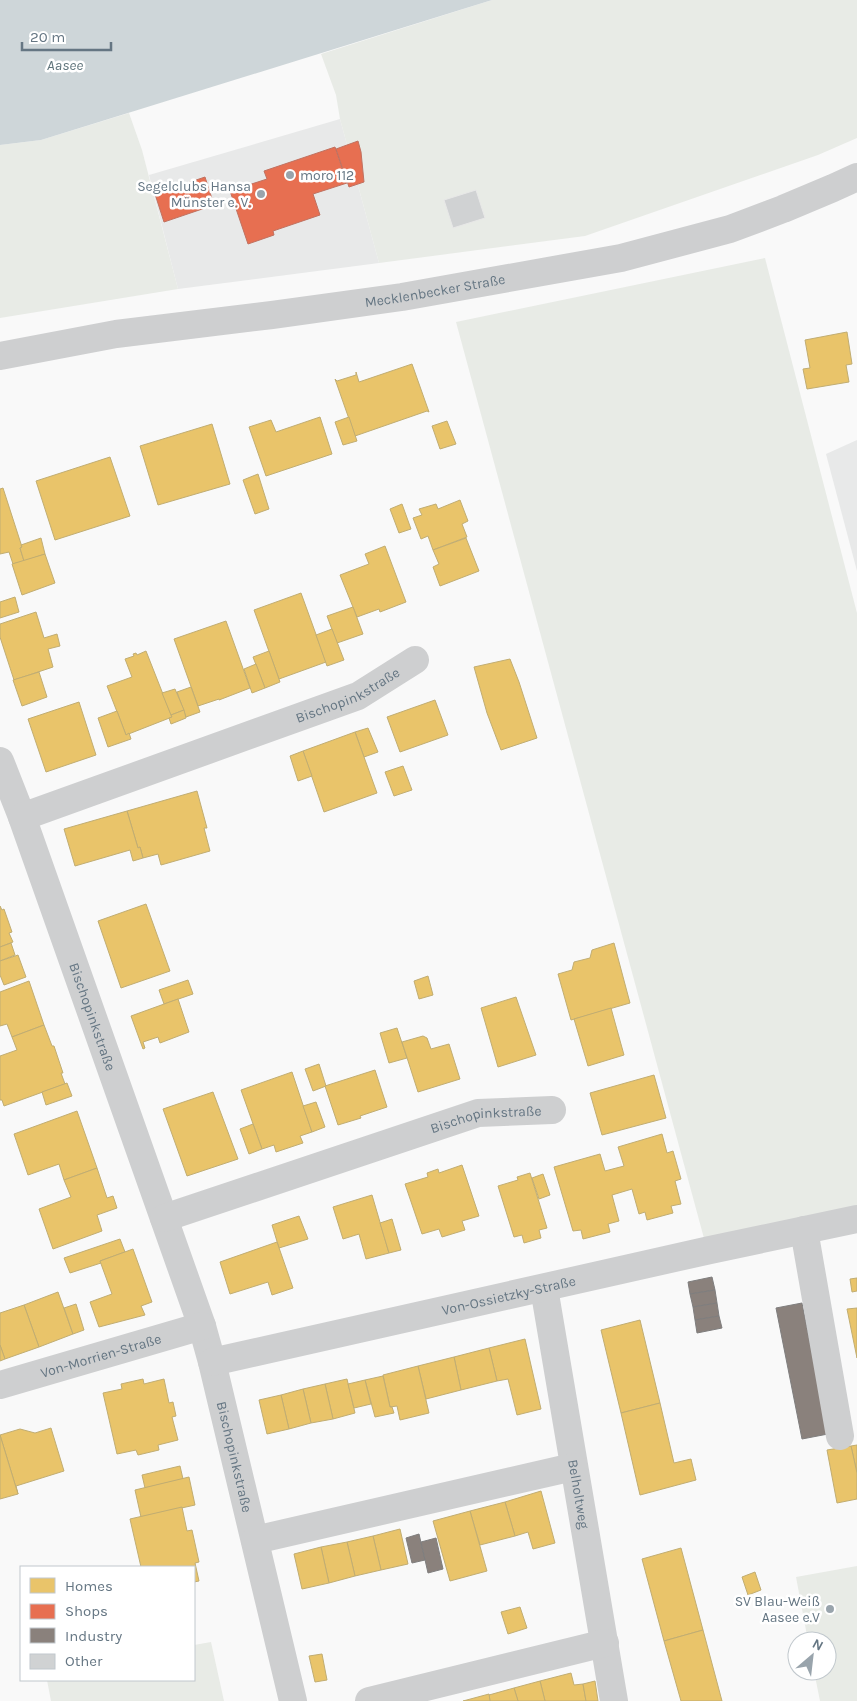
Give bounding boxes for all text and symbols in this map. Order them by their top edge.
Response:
scale bar [22,20,111,52]
text: 20 m [30,28,65,46]
water label: Aasee [47,56,83,74]
place label: moro 112 [300,167,354,184]
marker: moro 112 [284,169,296,181]
place label: Segelclubs Hansa Münster e. V. [137,178,251,211]
marker: Segelclubs Hansa Münster e. V. [255,188,267,200]
street label: Mecklenbecker Straße [364,271,507,311]
street label: Bischopinkstraße [293,664,403,727]
street label: Bischopinkstraße [65,961,119,1073]
street label: Bischopinkstraße [428,1102,542,1137]
street label: Von-Ossietzky-Straße [440,1272,577,1319]
street label: Von-Morrien-Straße [39,1330,163,1382]
street label: Bischopinkstraße [213,1400,256,1514]
street label: Belholtweg [564,1458,593,1530]
legend [20,1566,195,1681]
text: Homes [65,1577,113,1595]
place label: SV Blau-Weiß Aasee e.V [735,1593,820,1626]
text: Shops [65,1602,108,1620]
marker: SV Blau-Weiß Aasee e.V [824,1603,836,1615]
text: Industry [65,1627,122,1645]
north arrow [787,1631,837,1681]
text: N [809,1635,826,1655]
text: Other [65,1652,103,1670]

